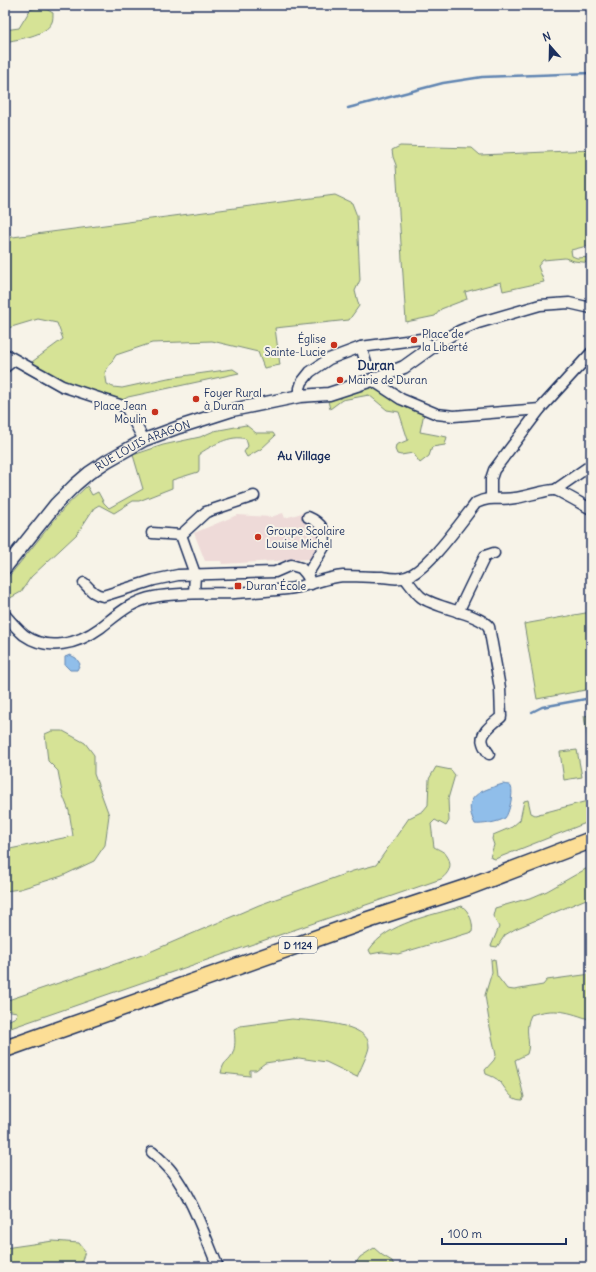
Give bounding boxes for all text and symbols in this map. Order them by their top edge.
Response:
north arrow [530,26,570,66]
text: N [541,29,553,44]
place label: Place de la Liberté [422,327,468,354]
place label: Église Sainte-Lucie [264,331,326,359]
marker: Place de la Liberté [409,335,419,345]
marker: Église Sainte-Lucie [329,340,339,350]
district label: Duran [358,357,395,374]
place label: Mairie de Duran [348,373,427,387]
marker: Mairie de Duran [335,375,345,385]
place label: Foyer Rural à Duran [204,386,262,413]
marker: Foyer Rural à Duran [191,394,201,404]
place label: Place Jean Moulin [94,399,147,426]
marker: Place Jean Moulin [150,407,160,417]
street label: RUE LOUIS ARAGON [93,417,192,474]
district label: Au Village [277,448,331,464]
place label: Groupe Scolaire Louise Michel [266,524,345,551]
marker: Groupe Scolaire Louise Michel [253,532,263,542]
place label: Duran École [246,578,306,593]
marker: Duran École [233,581,243,591]
road number: D 1124 [279,937,317,953]
scale bar [442,1220,566,1246]
text: 100 m [448,1226,482,1241]

